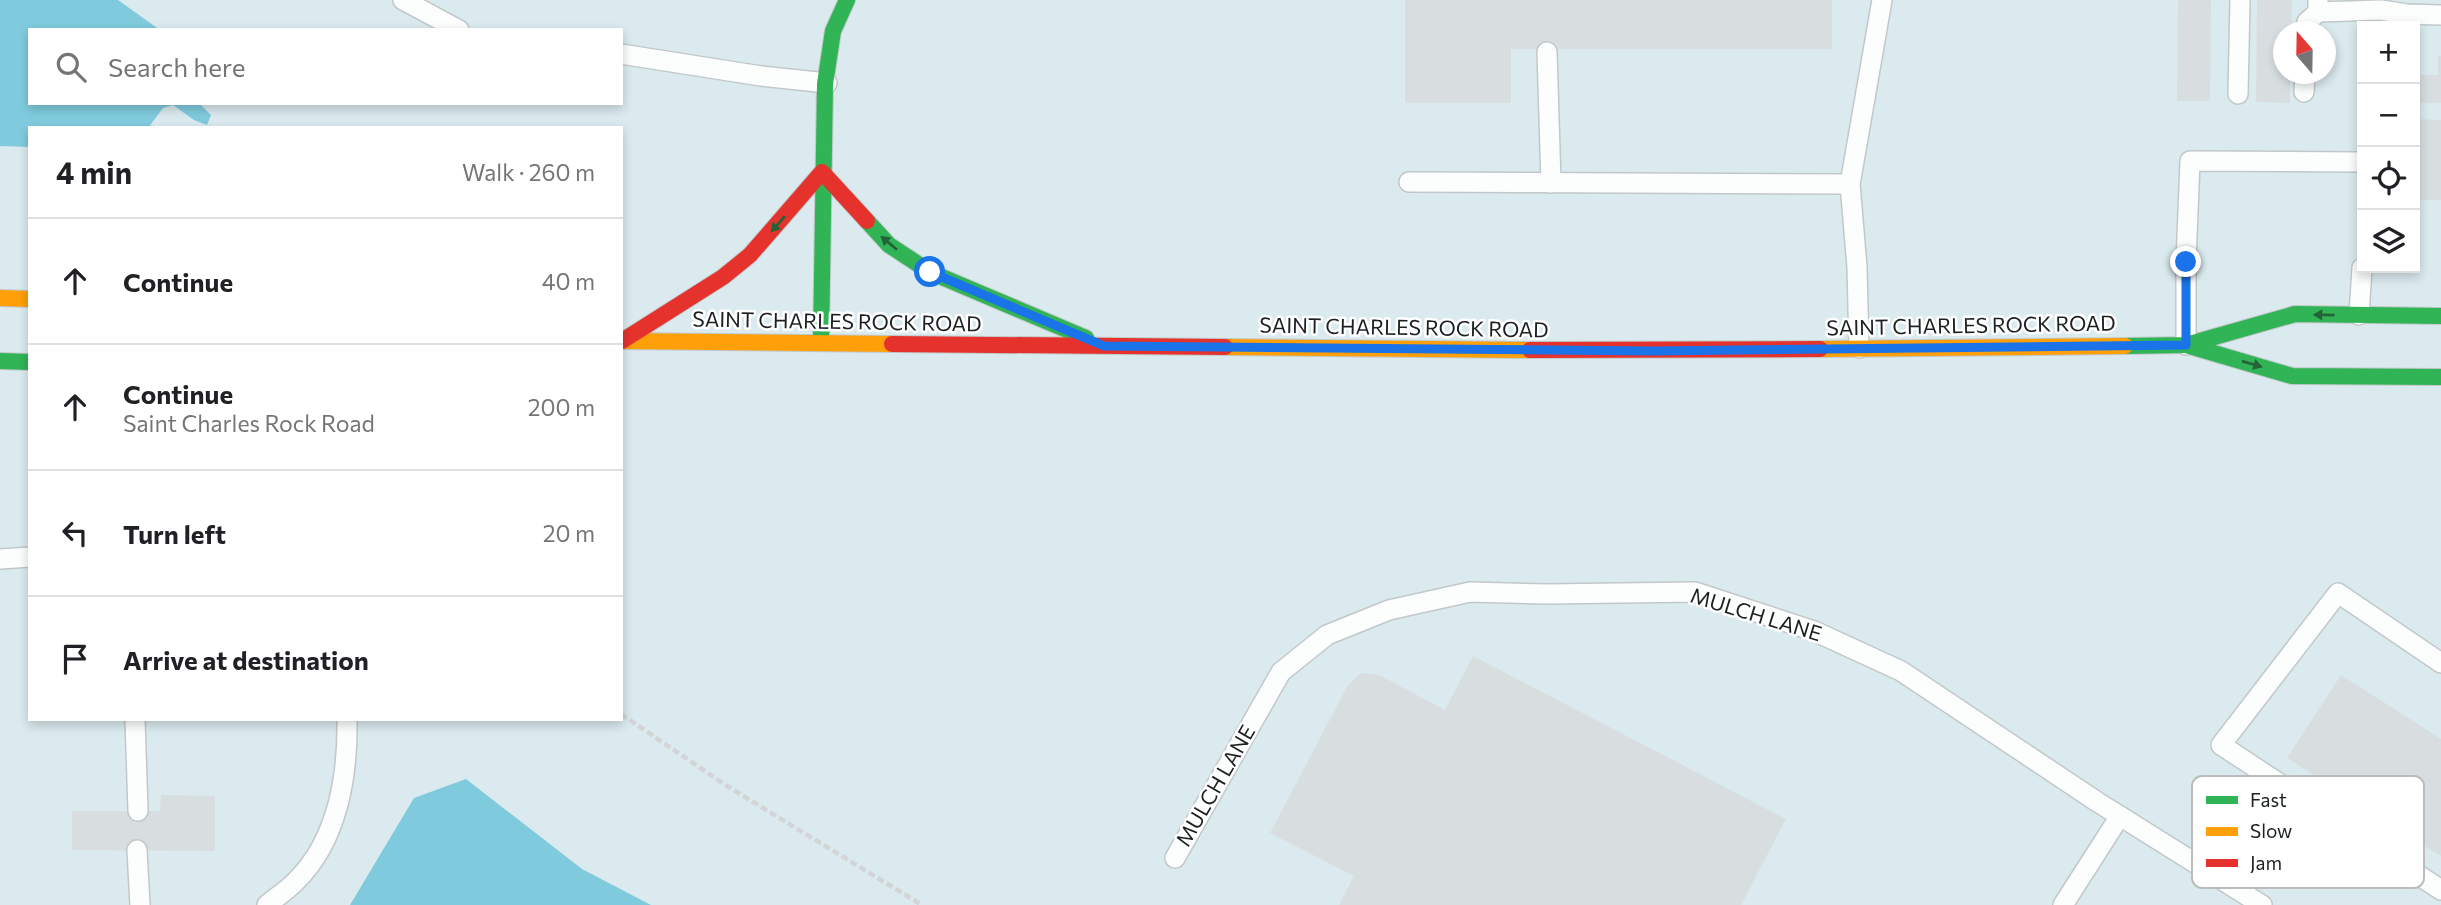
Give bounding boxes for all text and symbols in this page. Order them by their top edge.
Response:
north arrow [2273,21,2336,84]
map controls [2357,21,2420,273]
button: + [2357,21,2420,84]
search box [28,28,623,105]
icon: search [52,48,90,86]
text: Search here [108,51,246,82]
button: − [2357,84,2420,147]
button: locate [2357,147,2420,210]
text: 4 min [56,153,132,190]
text: Walk · 260 m [462,158,595,186]
button: layers [2357,210,2420,273]
one-way arrow [771,216,786,233]
one-way arrow [880,236,898,251]
route end [2170,246,2201,277]
route start [914,256,945,287]
icon: ahead [56,262,94,300]
text: Continue [123,266,233,297]
text: 40 m [542,267,595,295]
street label: SAINT CHARLES ROCK ROAD [692,305,982,336]
street label: SAINT CHARLES ROCK ROAD [1826,309,2116,340]
one-way arrow [2313,309,2335,320]
street label: SAINT CHARLES ROCK ROAD [1259,311,1549,342]
one-way arrow [2242,360,2263,370]
text: Continue [123,378,233,409]
icon: ahead [56,388,94,426]
text: 200 m [528,393,595,421]
text: Saint Charles Rock Road [123,409,375,437]
icon: left [56,514,94,552]
text: Turn left [123,518,226,549]
text: 20 m [543,519,595,547]
street label: MULCH LANE [1688,582,1825,645]
icon: arrive [56,640,94,678]
text: Arrive at destination [123,644,369,675]
street label: MULCH LANE [1170,720,1259,850]
legend [2192,776,2424,888]
text: Fast [2250,788,2287,811]
text: Slow [2250,819,2292,842]
text: Jam [2250,851,2282,874]

